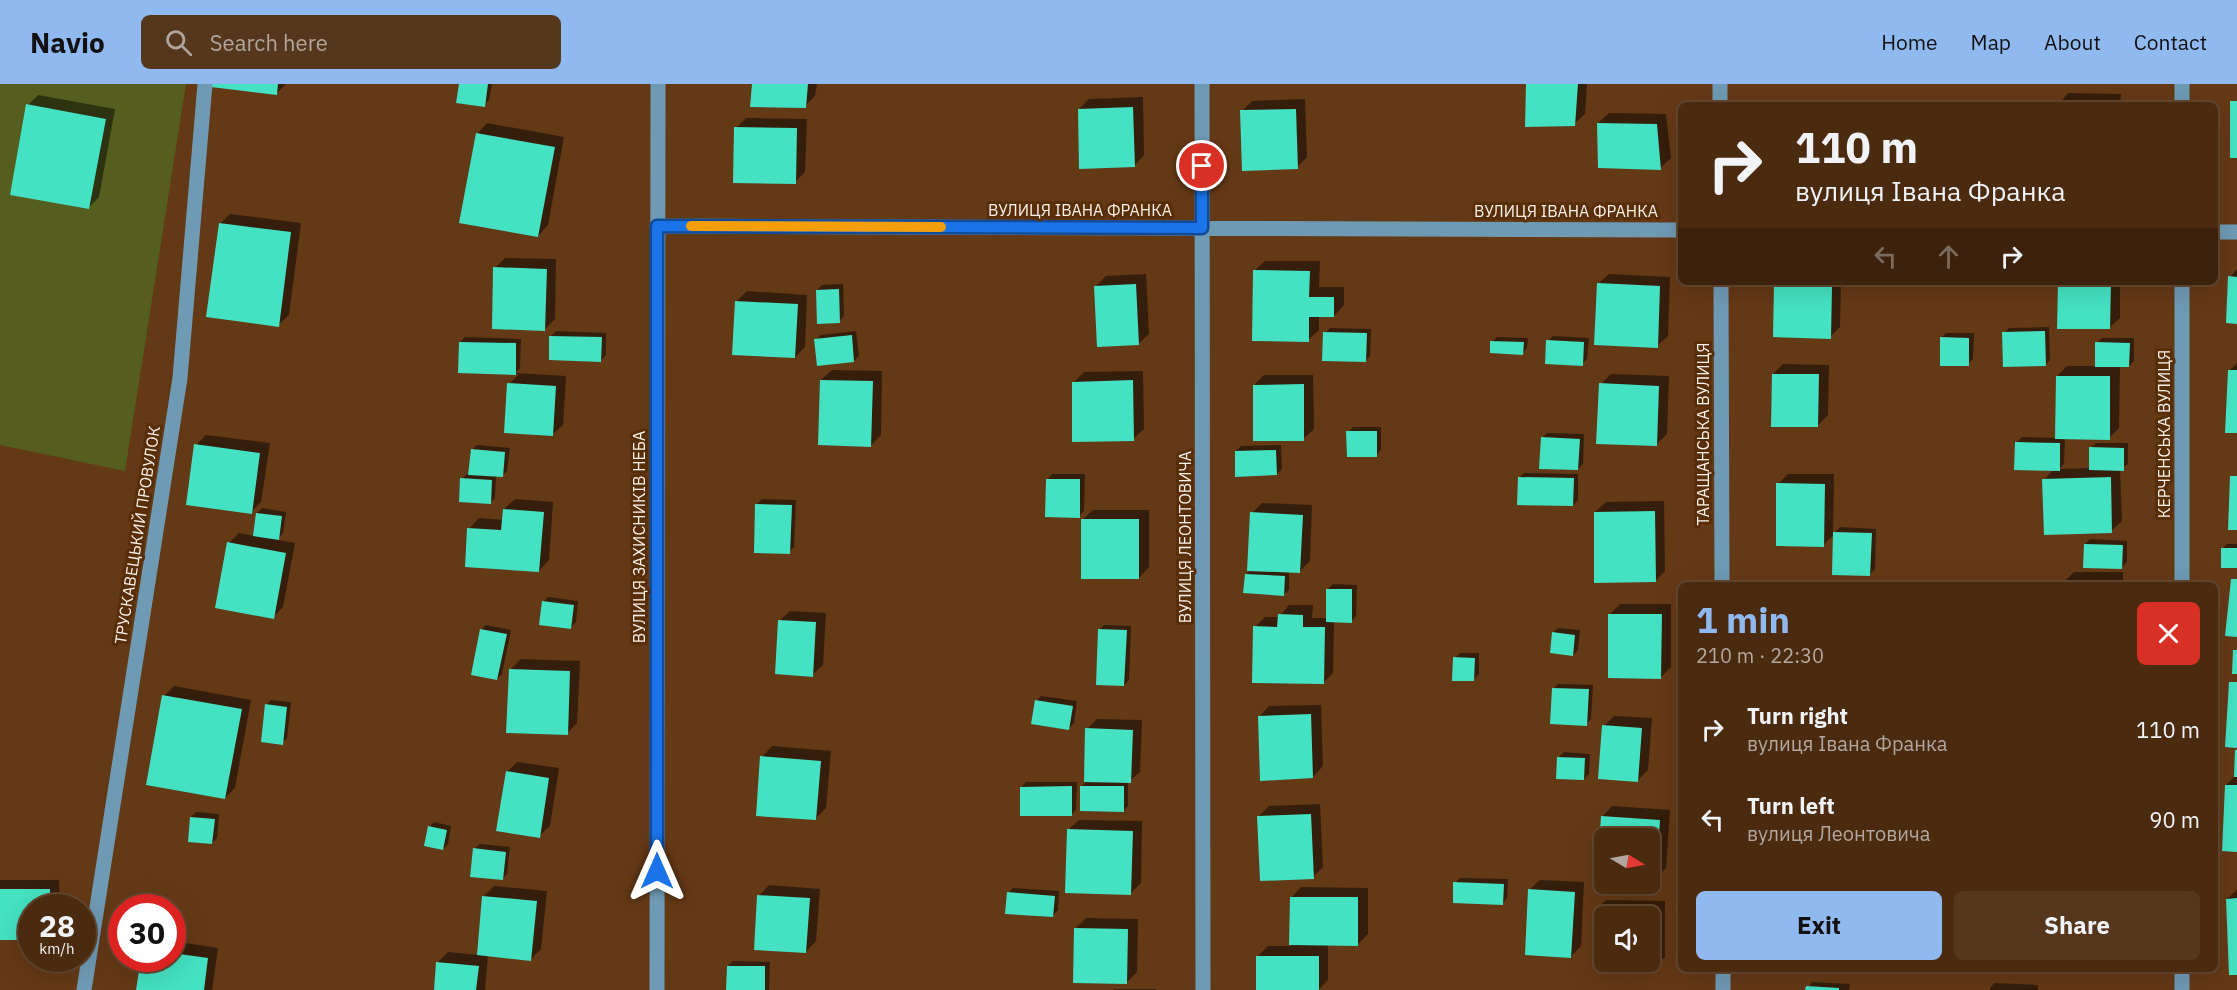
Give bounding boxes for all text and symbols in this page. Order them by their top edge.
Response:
search box [141,15,561,69]
text: Navio [30,24,105,61]
icon: search [162,26,195,59]
text: Search here [210,28,328,57]
text: Home [1881,28,1938,56]
text: Map [1971,28,2011,56]
text: About [2044,28,2101,56]
text: Contact [2134,28,2207,56]
text: 110 m [1795,120,1918,175]
icon: right [1696,126,1774,204]
pin [1176,140,1227,191]
icon: arrive [1185,149,1218,182]
text: вулиця Івана Франка [1795,173,2066,208]
street label: ВУЛИЦЯ ІВАНА ФРАНКА [988,200,1172,220]
street label: ВУЛИЦЯ ІВАНА ФРАНКА [1474,201,1658,221]
icon: left [1869,240,1902,273]
icon: ahead [1932,240,1965,273]
icon: right [1995,240,2028,273]
street label: ТАРАЩАНСЬКА ВУЛИЦЯ [1693,343,1713,525]
street label: КЕРЧЕНСЬКА ВУЛИЦЯ [2154,350,2174,518]
street label: ТРУСКАВЕЦЬКИЙ ПРОВУЛОК [110,424,164,646]
street label: ВУЛИЦЯ ЗАХИСНИКІВ НЕБА [629,431,649,643]
street label: ВУЛИЦЯ ЛЕОНТОВИЧА [1175,451,1195,623]
text: 1 min [1696,596,1790,643]
button: close [2137,602,2200,665]
text: 210 m · 22:30 [1696,642,1824,669]
text: Turn right [1747,701,1848,730]
icon: right [1696,713,1729,746]
text: 110 m [2136,715,2200,744]
text: вулиця Івана Франка [1747,730,1947,757]
text: Turn left [1747,791,1835,820]
icon: left [1696,803,1729,836]
text: 90 m [2149,805,2200,834]
text: вулиця Леонтовича [1747,820,1931,847]
north arrow [1594,828,1660,894]
map controls [1594,828,1660,972]
position arrow [625,839,689,903]
button: Exit [1696,891,1942,960]
button: Share [1954,891,2200,960]
speed limit sign: 30 [108,894,186,972]
text: 28 [39,906,75,945]
button: sound [1594,906,1660,972]
text: km/h [39,939,75,958]

